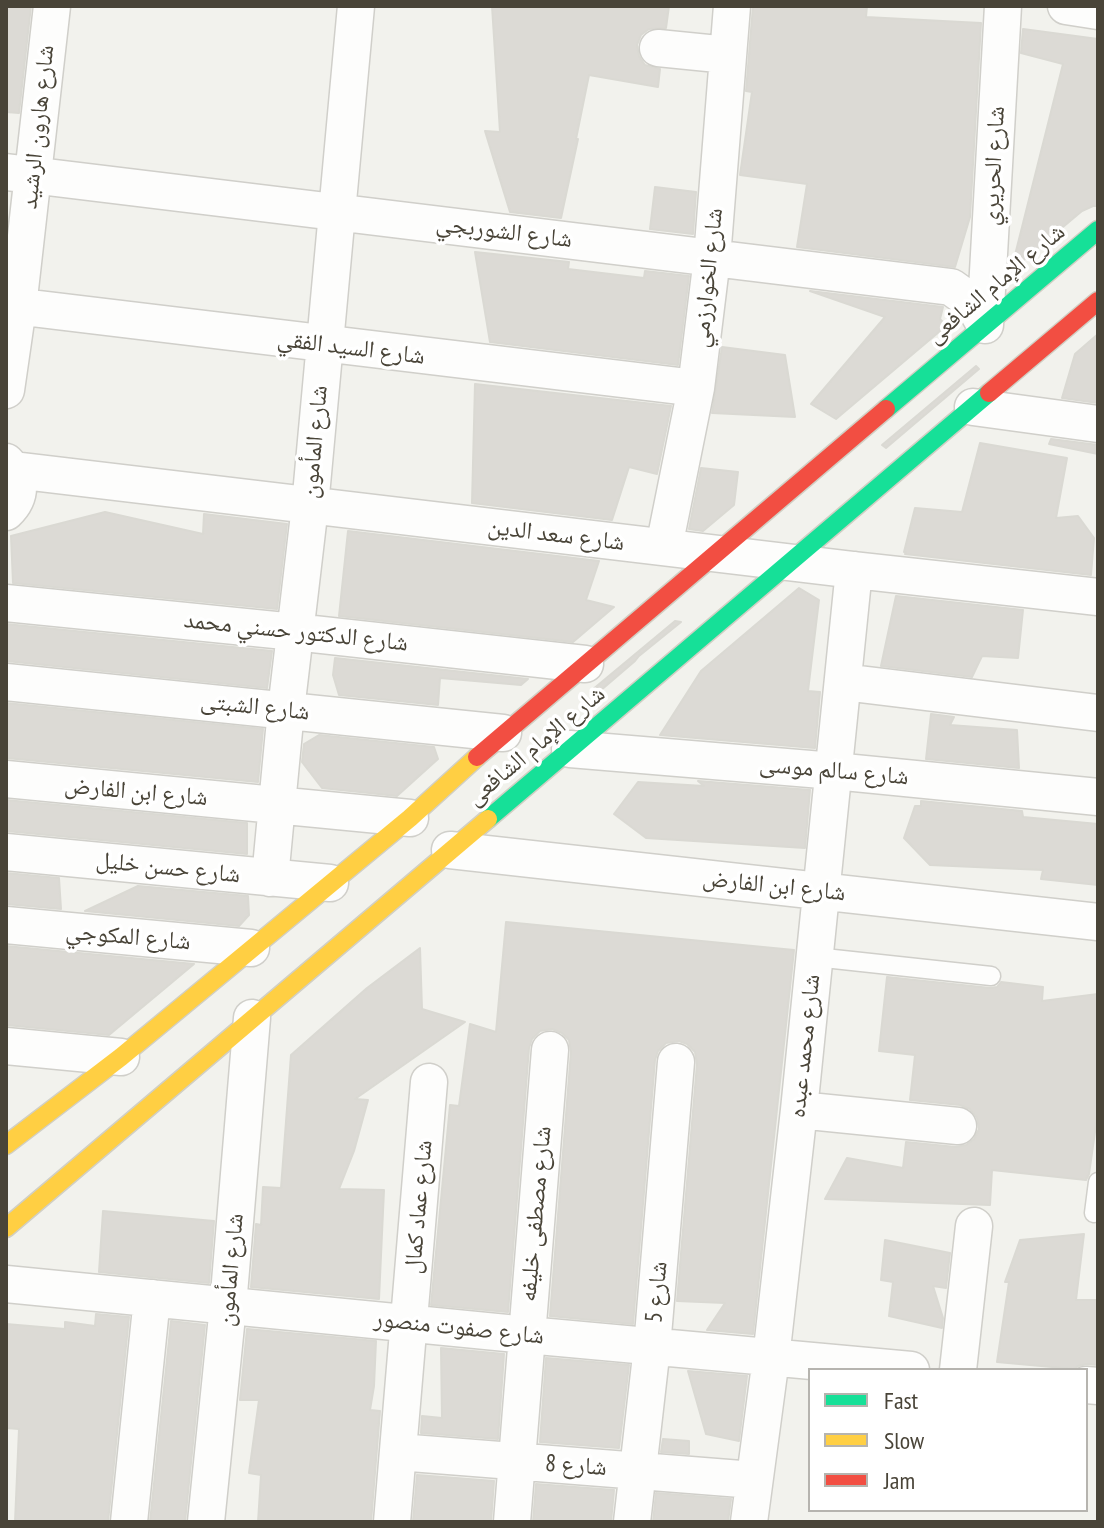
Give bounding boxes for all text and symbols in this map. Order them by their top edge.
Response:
street label: شارع هارون الرشيد [15,43,61,211]
street label: شارع الحريري [976,105,1012,227]
street label: شارع الخوارزمي [686,207,730,349]
street label: شارع الشوربجي [434,209,574,255]
street label: شارع الإمام الشافعى [921,218,1071,350]
street label: شارع السيد الفقي [276,325,426,371]
street label: شارع المأمون [296,384,334,500]
street label: شارع سعد الدين [486,512,626,558]
street label: شارع الدكتور حسني محمد [183,606,409,658]
street label: شارع الإمام الشافعى [461,680,611,812]
street label: شارع الشبتى [199,687,311,727]
street label: شارع سالم موسى [758,750,910,792]
street label: شارع ابن الفارض [63,771,209,813]
street label: شارع حسن خليل [94,846,242,890]
street label: شارع ابن الفارض [701,864,847,908]
street label: شارع المكوجي [64,917,192,957]
street label: شارع محمد عبده [783,973,827,1119]
street label: شارع مصطفى خليفه [514,1125,558,1303]
street label: شارع عماد كمال [399,1139,439,1275]
street label: شارع المأمون [212,1212,250,1328]
street label: شارع 5 [640,1260,674,1324]
street label: شارع صفوت منصور [373,1305,545,1351]
legend [808,1368,1088,1512]
text: Fast [884,1385,918,1416]
text: Slow [884,1425,924,1456]
street label: شارع 8 [544,1449,608,1483]
text: Jam [884,1465,915,1496]

